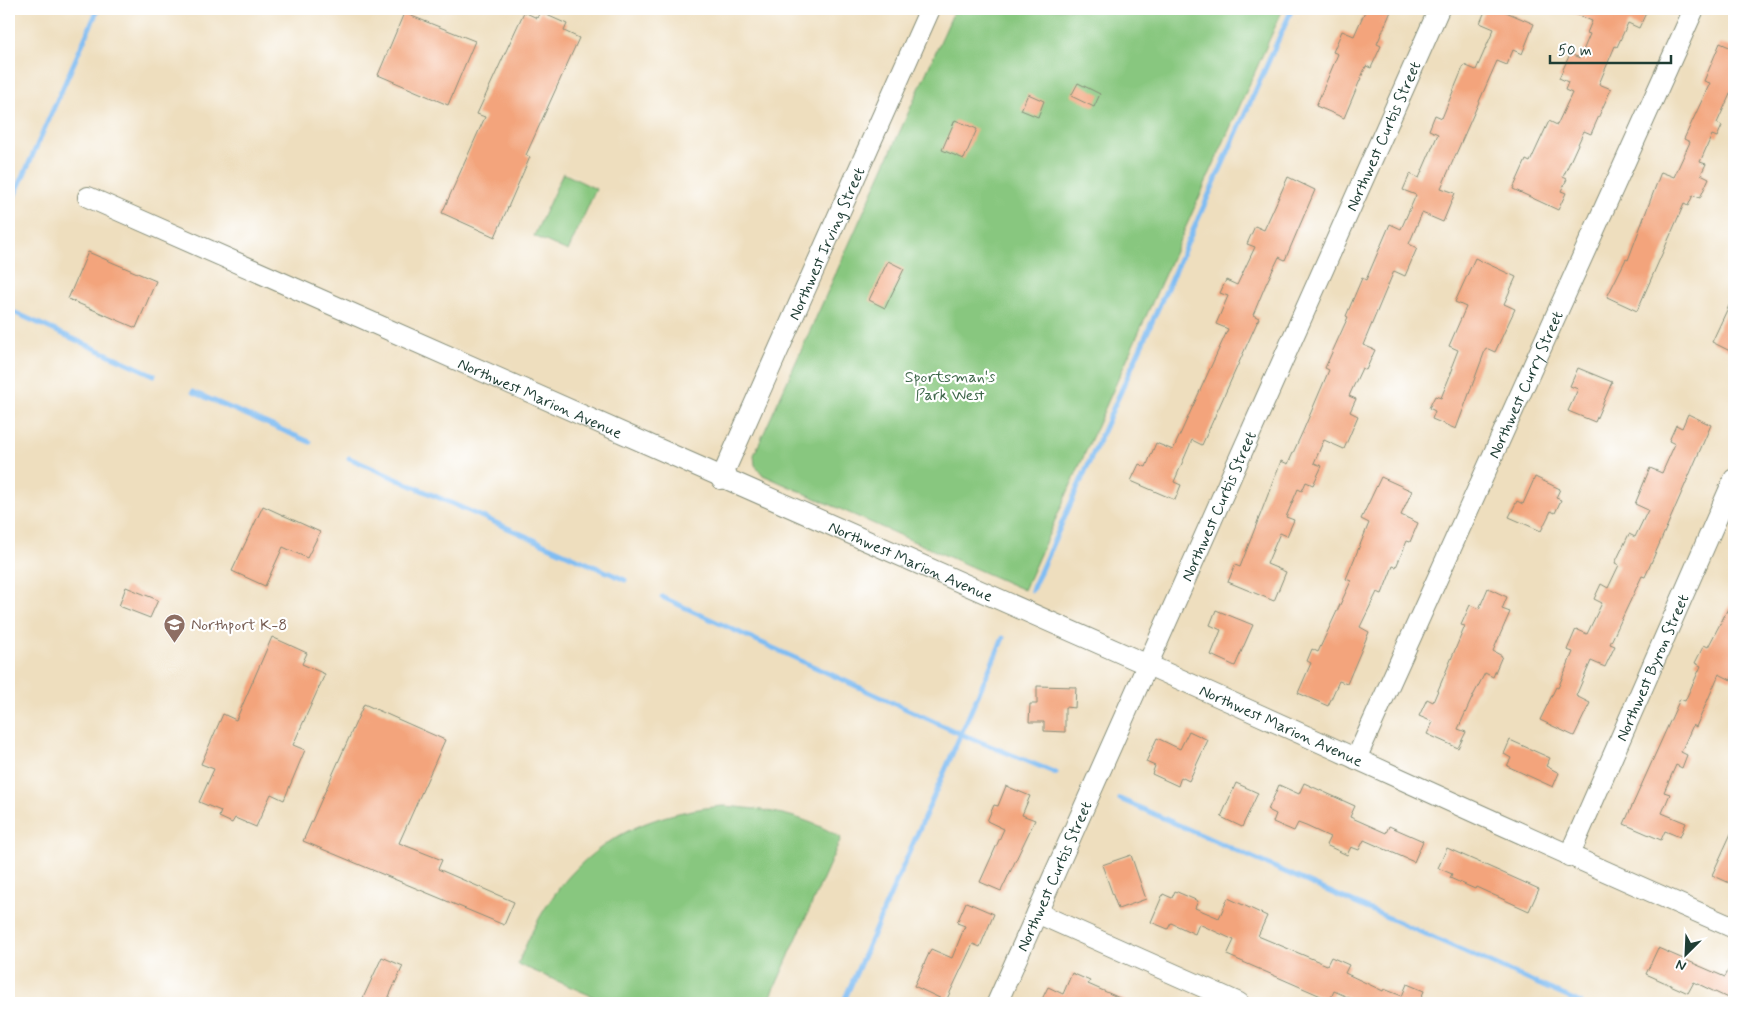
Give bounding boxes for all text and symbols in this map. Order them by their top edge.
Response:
scale bar [1550,32,1672,64]
text: 50 m [1558,41,1592,61]
street label: Northwest Curtis Street [1341,58,1426,215]
street label: Northwest Irving Street [784,164,870,324]
street label: Northwest Curry Street [1484,308,1569,462]
street label: Northwest Marion Avenue [454,353,625,444]
park label: Sportsman's Park West [905,367,995,406]
street label: Northwest Curtis Street [1177,428,1262,585]
street label: Northwest Marion Avenue [825,517,996,607]
street label: Northwest Byron Street [1612,591,1694,745]
school or university icon: Northport K-8 [163,612,187,643]
place label: Northport K-8 [191,615,287,636]
street label: Northwest Marion Avenue [1196,680,1366,772]
street label: Northwest Curtis Street [1012,798,1097,955]
north arrow [1660,930,1710,980]
text: N [1673,955,1689,975]

